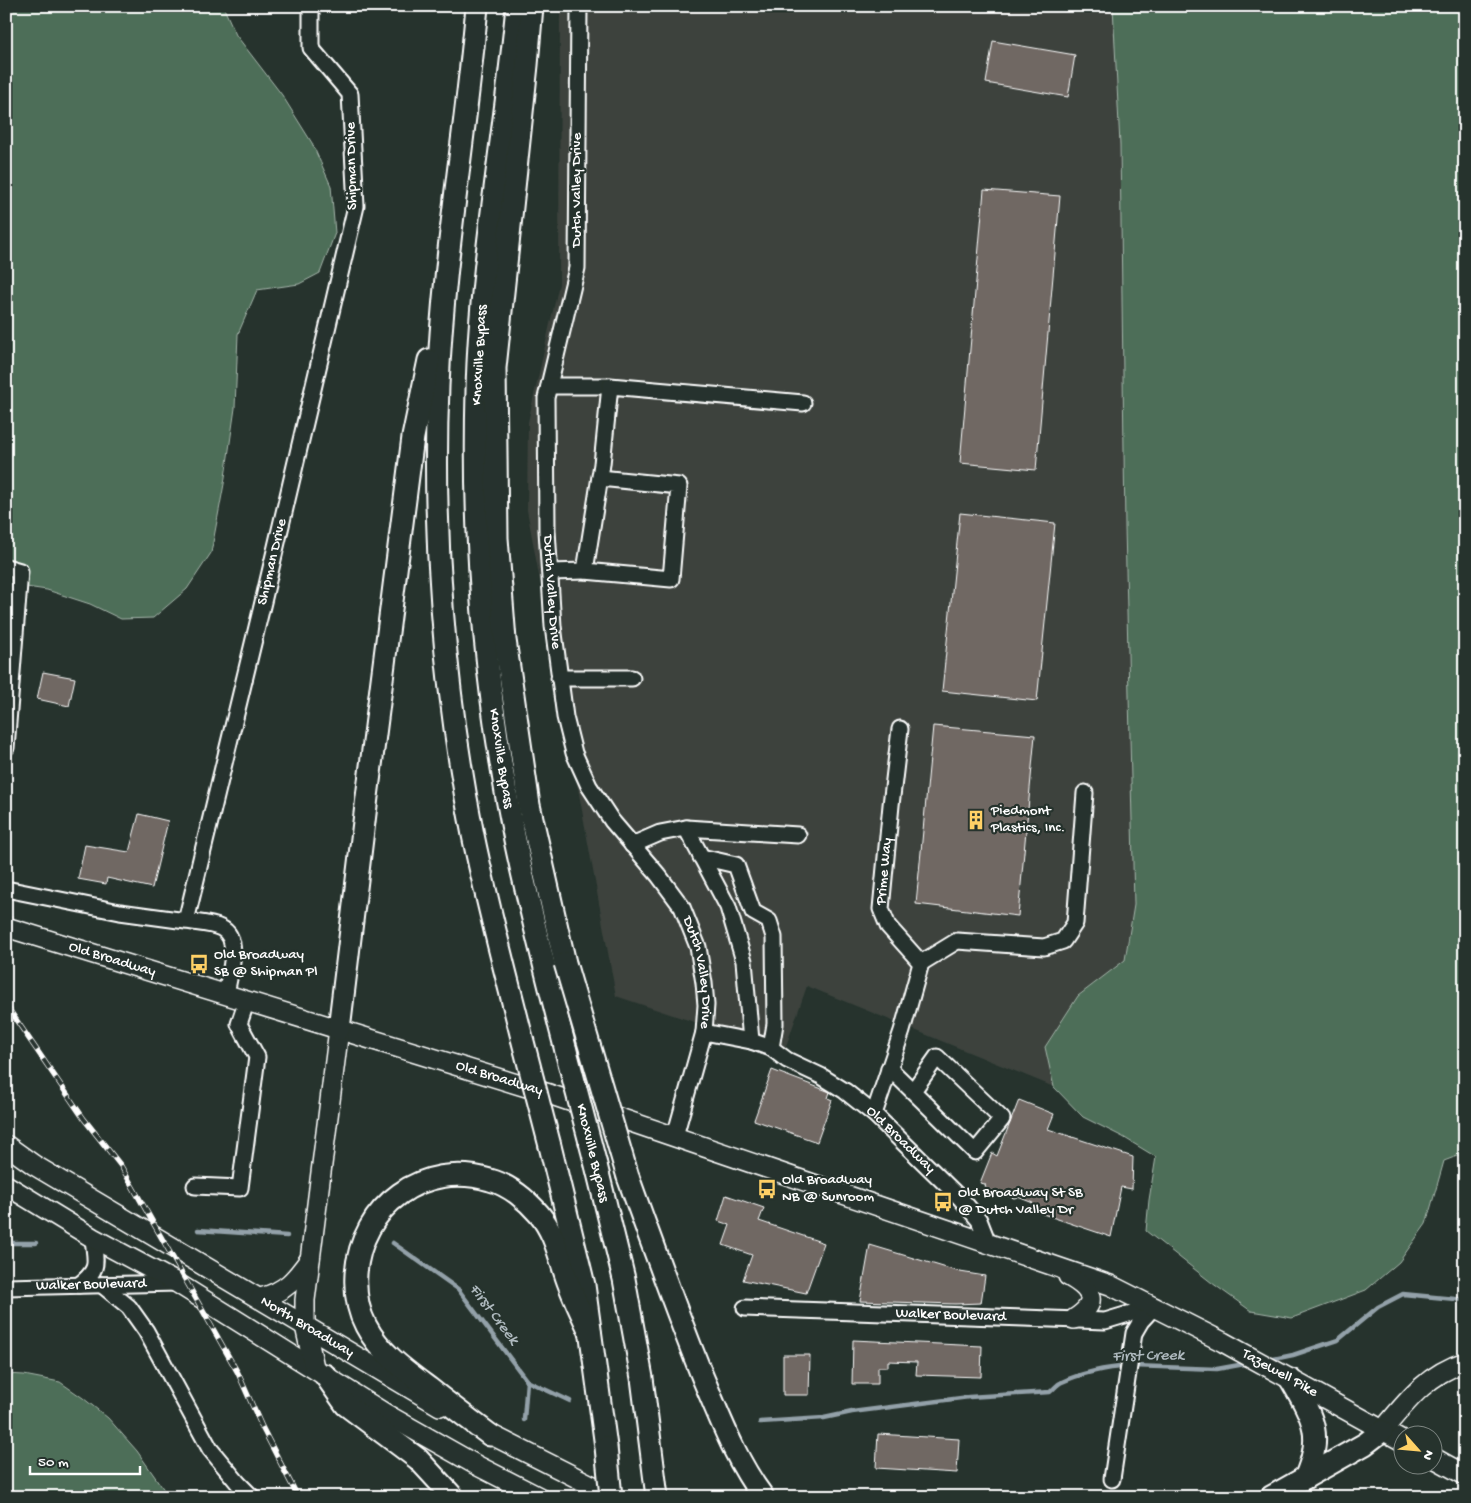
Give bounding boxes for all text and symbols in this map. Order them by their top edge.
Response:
street label: Shipman Drive [342,122,362,210]
street label: Dutch Valley Drive [568,133,586,248]
street label: Knoxville Bypass [468,304,492,406]
street label: Shipman Drive [254,517,291,607]
street label: Dutch Valley Drive [538,534,565,651]
street label: Knoxville Bypass [484,707,518,810]
place label: Piedmont Plastics, Inc. [990,802,1065,837]
building icon: Piedmont Plastics, Inc. [965,809,987,831]
street label: Prime Way [872,836,897,907]
street label: Dutch Valley Drive [677,913,715,1030]
street label: Old Broadway [66,938,158,982]
place label: Old Broadway SB @ Shipman Pl [214,946,317,981]
bus stop icon: Old Broadway SB @ Shipman Pl [188,953,210,975]
street label: Old Broadway [454,1057,545,1101]
street label: Knoxville Bypass [571,1102,613,1204]
street label: Old Broadway [862,1102,939,1178]
place label: Old Broadway NB @ Sunroom [782,1171,874,1206]
bus stop icon: Old Broadway NB @ Sunroom [756,1178,778,1200]
place label: Old Broadway St SB @ Dutch Valley Dr [958,1184,1083,1219]
bus stop icon: Old Broadway St SB @ Dutch Valley Dr [932,1191,954,1213]
street label: Walker Boulevard [36,1275,148,1295]
water label: First Creek [464,1281,523,1351]
street label: North Broadway [257,1292,358,1362]
street label: Walker Boulevard [895,1304,1008,1326]
street label: Tazewell Pike [1238,1345,1321,1402]
water label: First Creek [1112,1347,1186,1367]
north arrow [1394,1426,1444,1476]
scale bar [30,1443,140,1475]
text: N [1418,1447,1437,1463]
text: 50 m [38,1454,69,1472]

